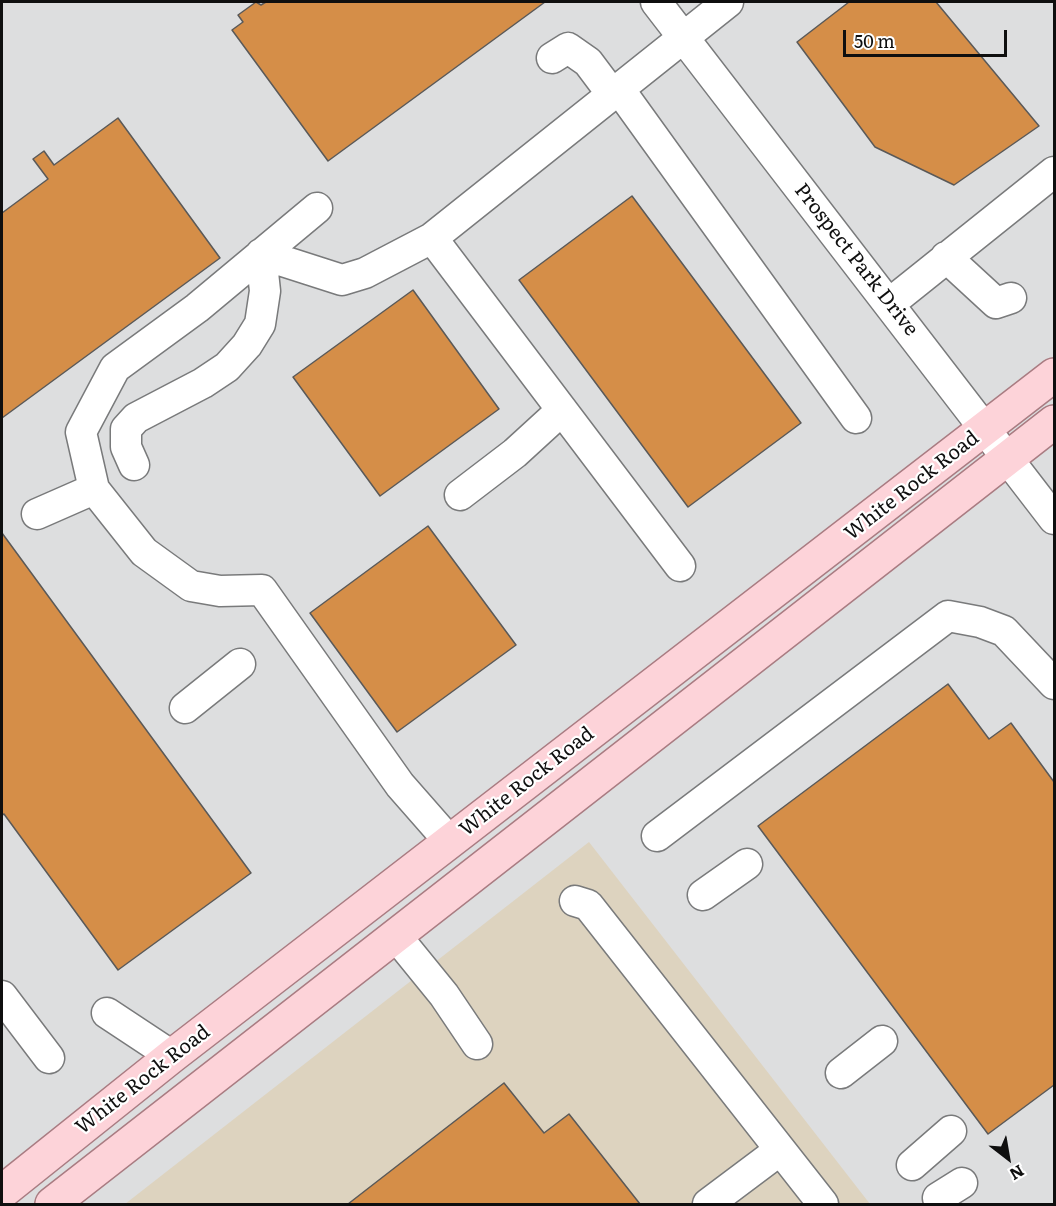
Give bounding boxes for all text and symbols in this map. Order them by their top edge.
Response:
scale bar [846,18,1010,56]
text: 50 m [854,27,895,54]
street label: Prospect Park Drive [789,179,923,341]
street label: White Rock Road [840,426,984,546]
street label: White Rock Road [455,722,599,842]
street label: White Rock Road [71,1020,215,1140]
north arrow [978,1128,1038,1188]
text: N [1005,1160,1029,1187]

